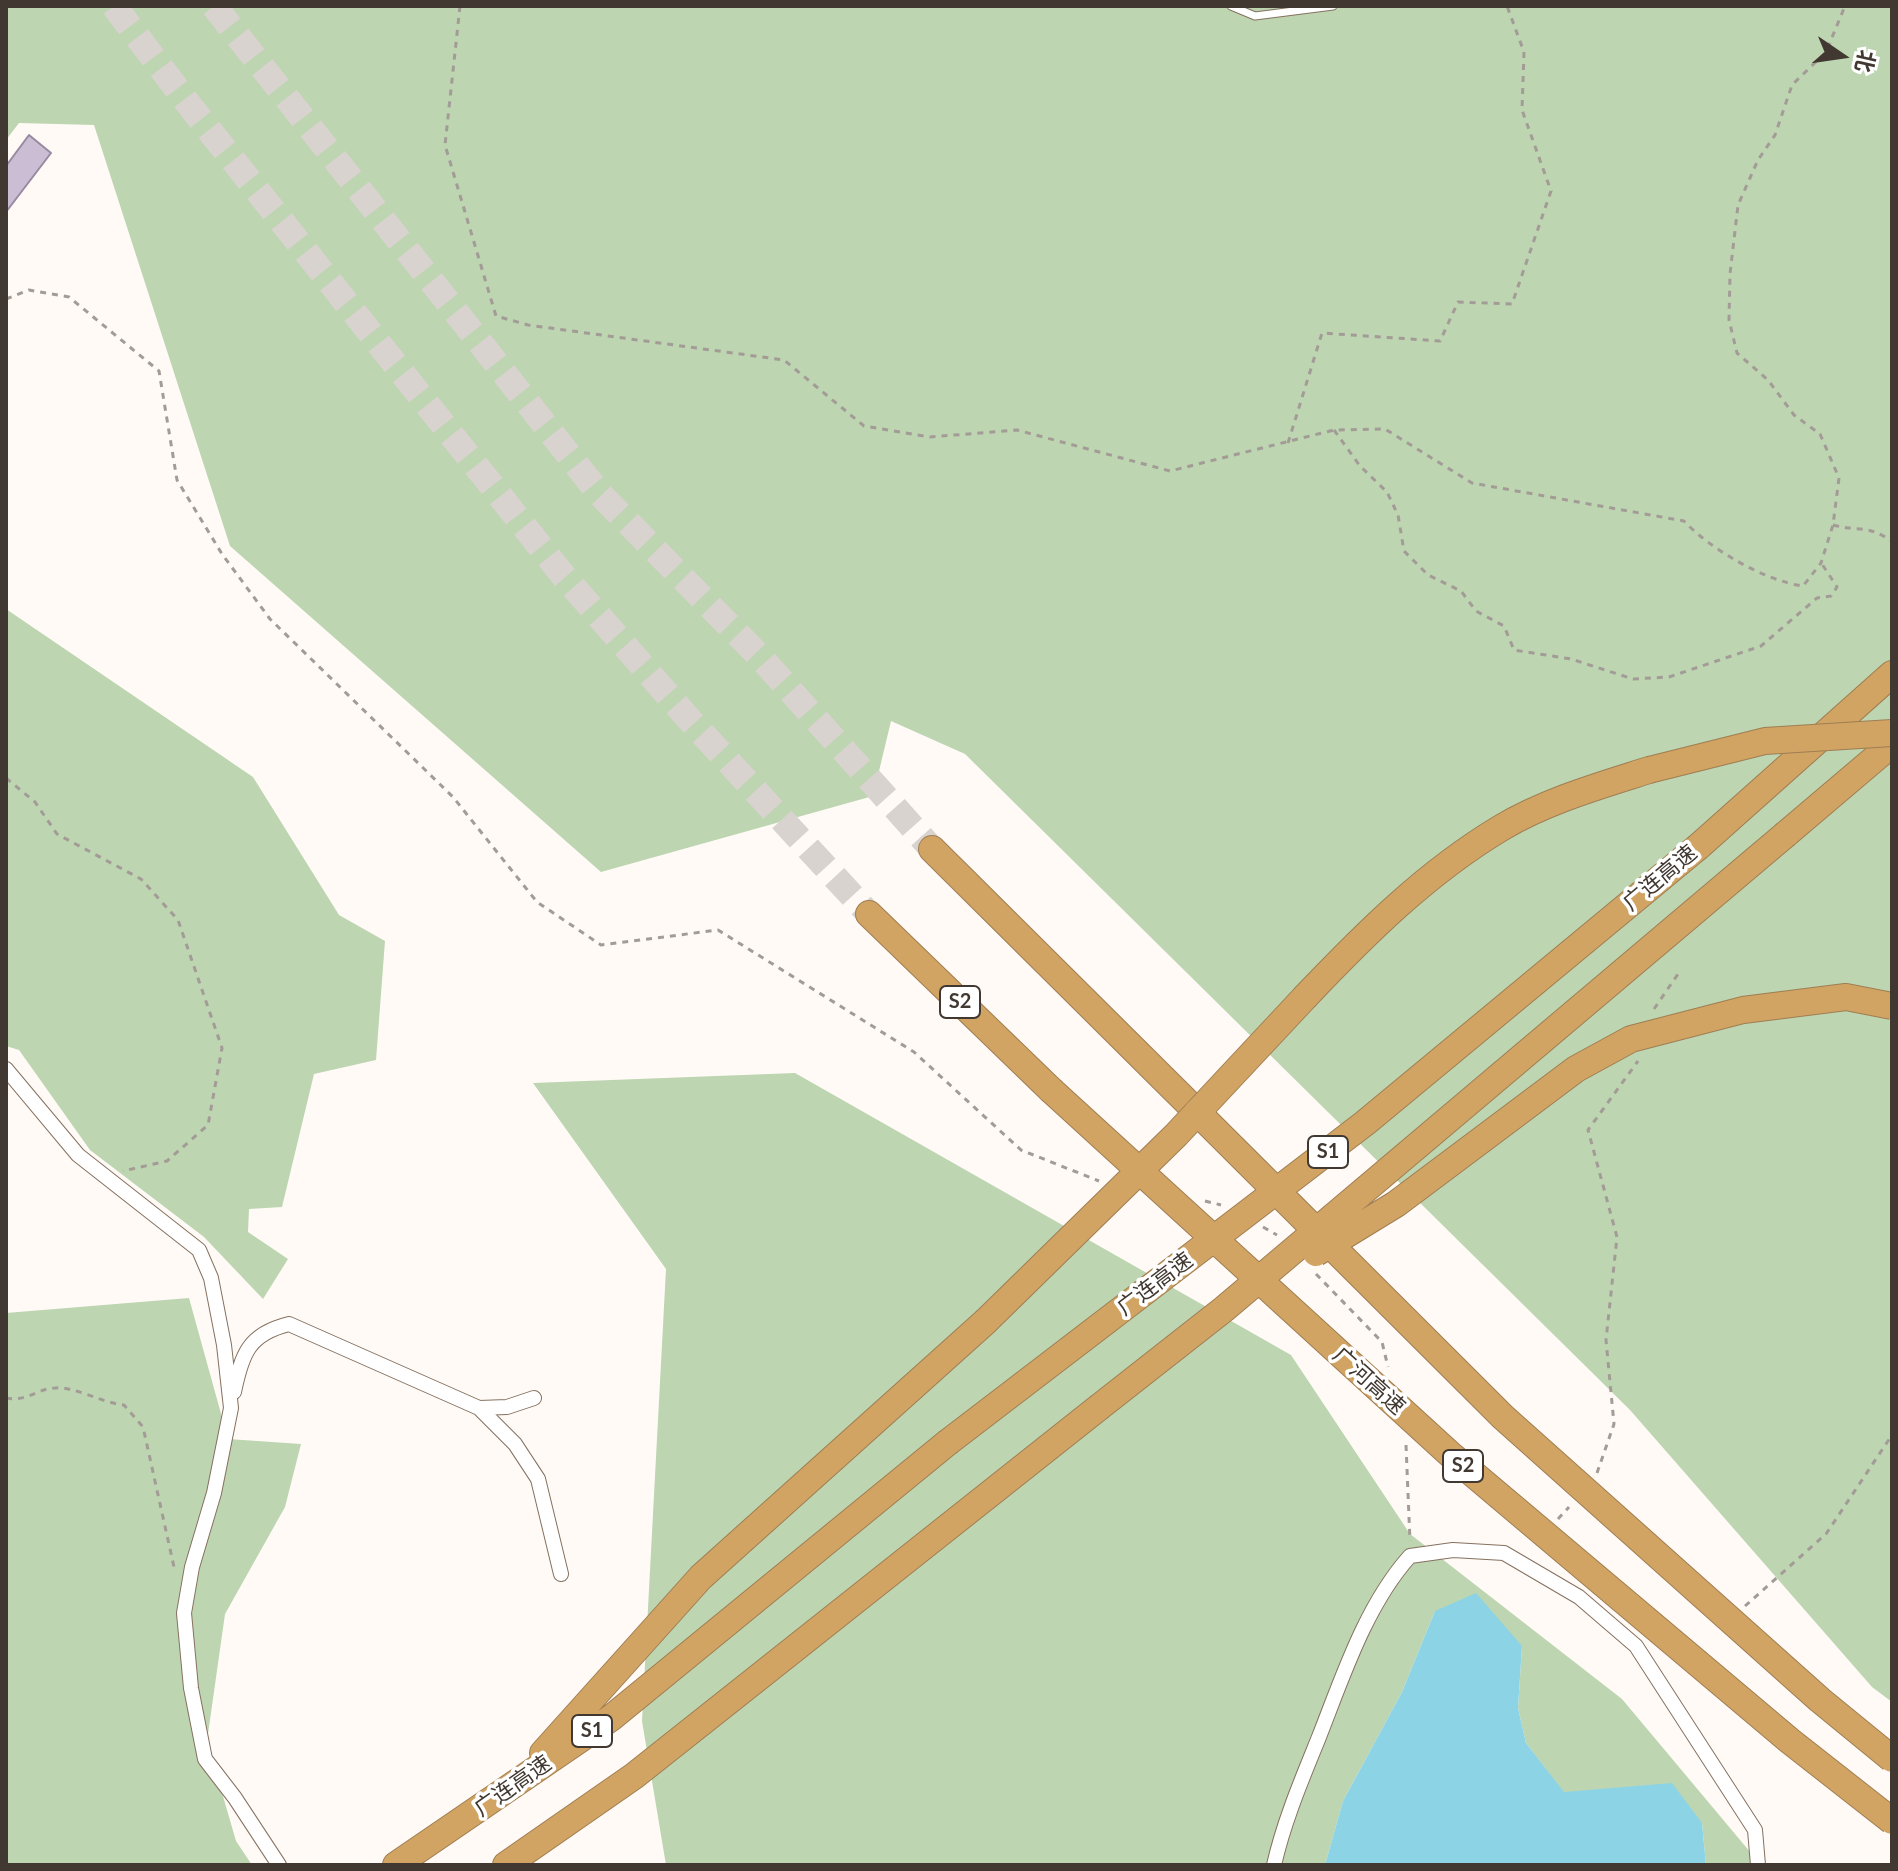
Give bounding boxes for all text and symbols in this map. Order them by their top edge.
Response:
north arrow [1802,16,1882,96]
text: 北 [1850,48,1882,75]
street label: 广连高速 [1618,840,1702,916]
road number: S2 [940,986,980,1018]
road number: S1 [1308,1136,1348,1168]
street label: 广连高速 [1112,1247,1198,1321]
street label: 广河高速 [1327,1342,1411,1420]
road number: S2 [1443,1450,1483,1482]
road number: S1 [572,1715,612,1747]
street label: 广连高速 [469,1750,557,1822]

